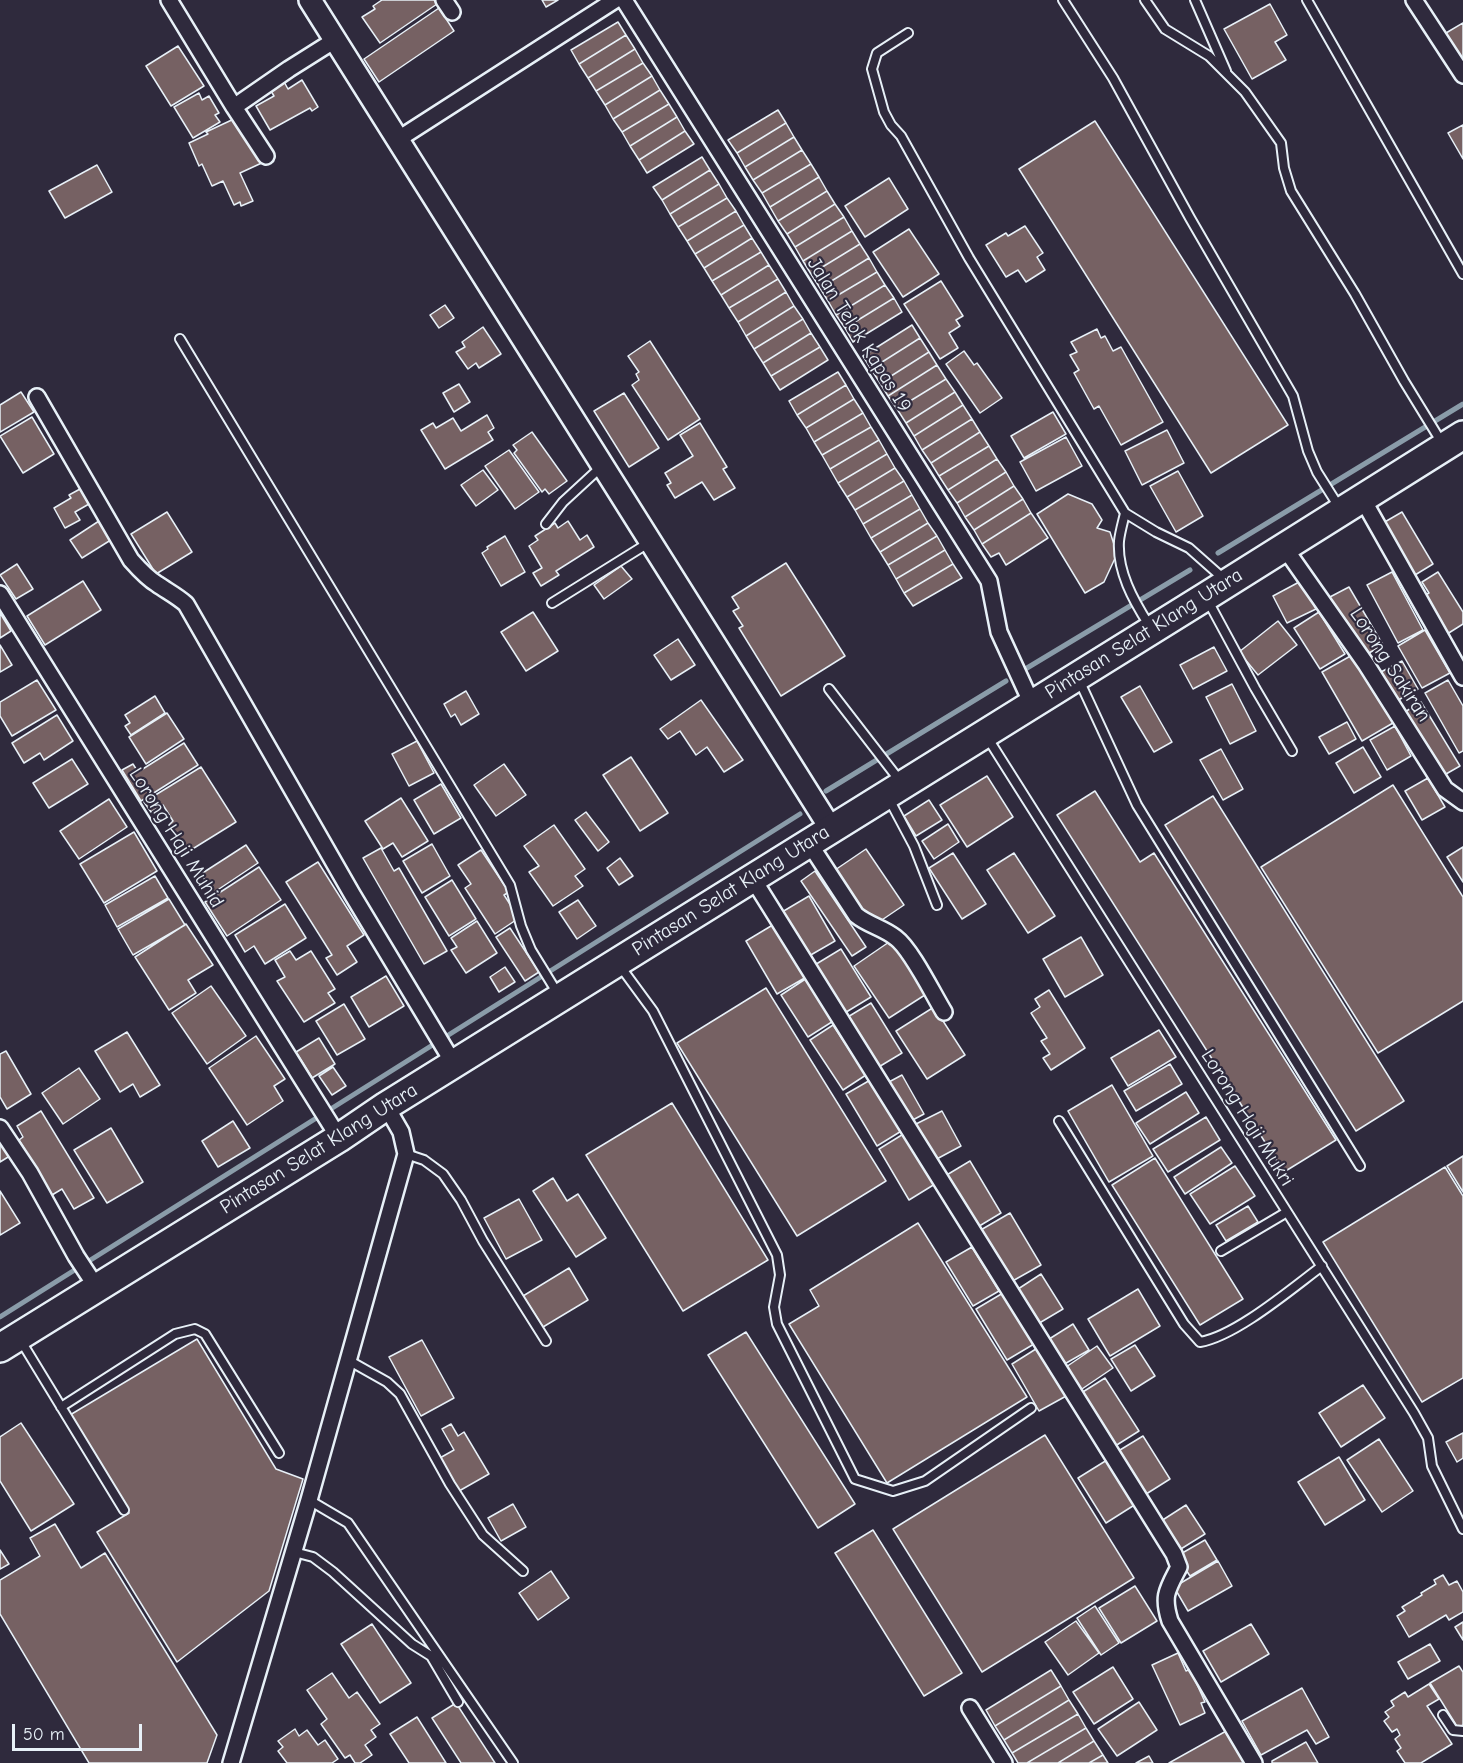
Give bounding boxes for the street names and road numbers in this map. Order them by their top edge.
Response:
street label: Jalan Telok Kapas 19 [802,253,916,417]
street label: Pintasan Selat Klang Utara [1041,563,1247,705]
street label: Lorong Sakiran [1344,603,1436,727]
street label: Lorong Haji Muhid [123,764,229,912]
street label: Pintasan Selat Klang Utara [628,820,834,962]
street label: Lorong Haji Mukri [1195,1045,1299,1191]
street label: Pintasan Selat Klang Utara [216,1078,422,1220]

